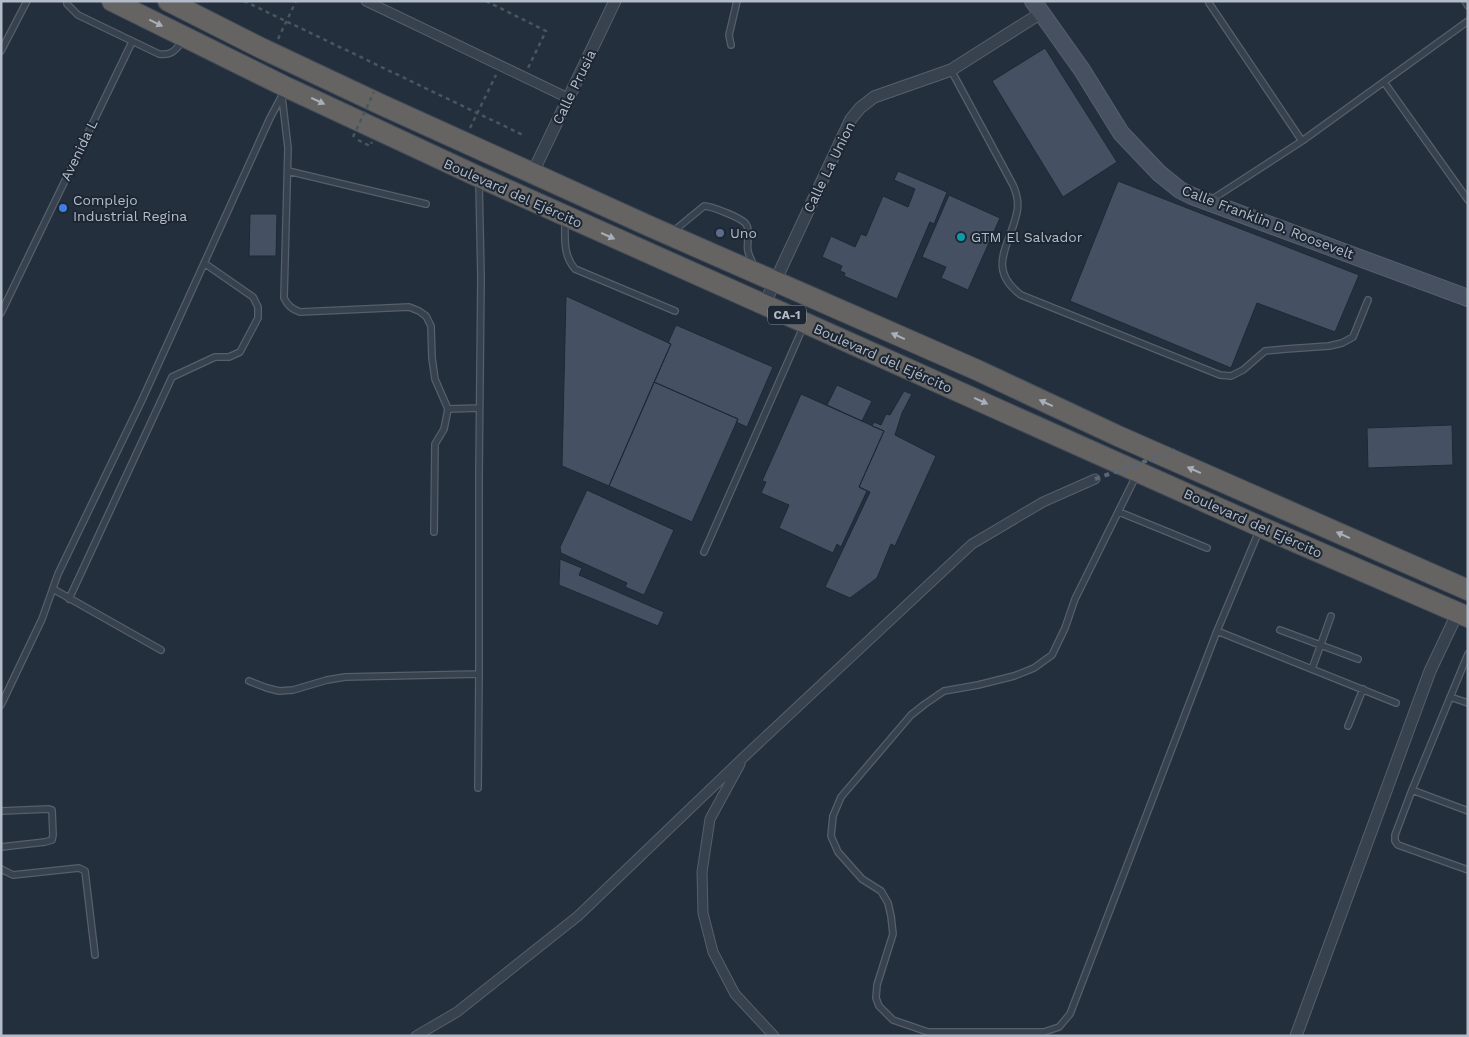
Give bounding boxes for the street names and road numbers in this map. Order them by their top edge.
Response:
street label: Calle Prusia [549,47,599,127]
street label: Avenida L [57,117,101,183]
street label: Calle La Union [800,119,858,215]
street label: Boulevard del Ejército [441,155,585,231]
street label: Calle Franklin D. Roosevelt [1180,182,1356,262]
road number: CA-1 [768,306,806,324]
street label: Boulevard del Ejército [811,320,955,396]
street label: Boulevard del Ejército [1181,485,1325,561]

